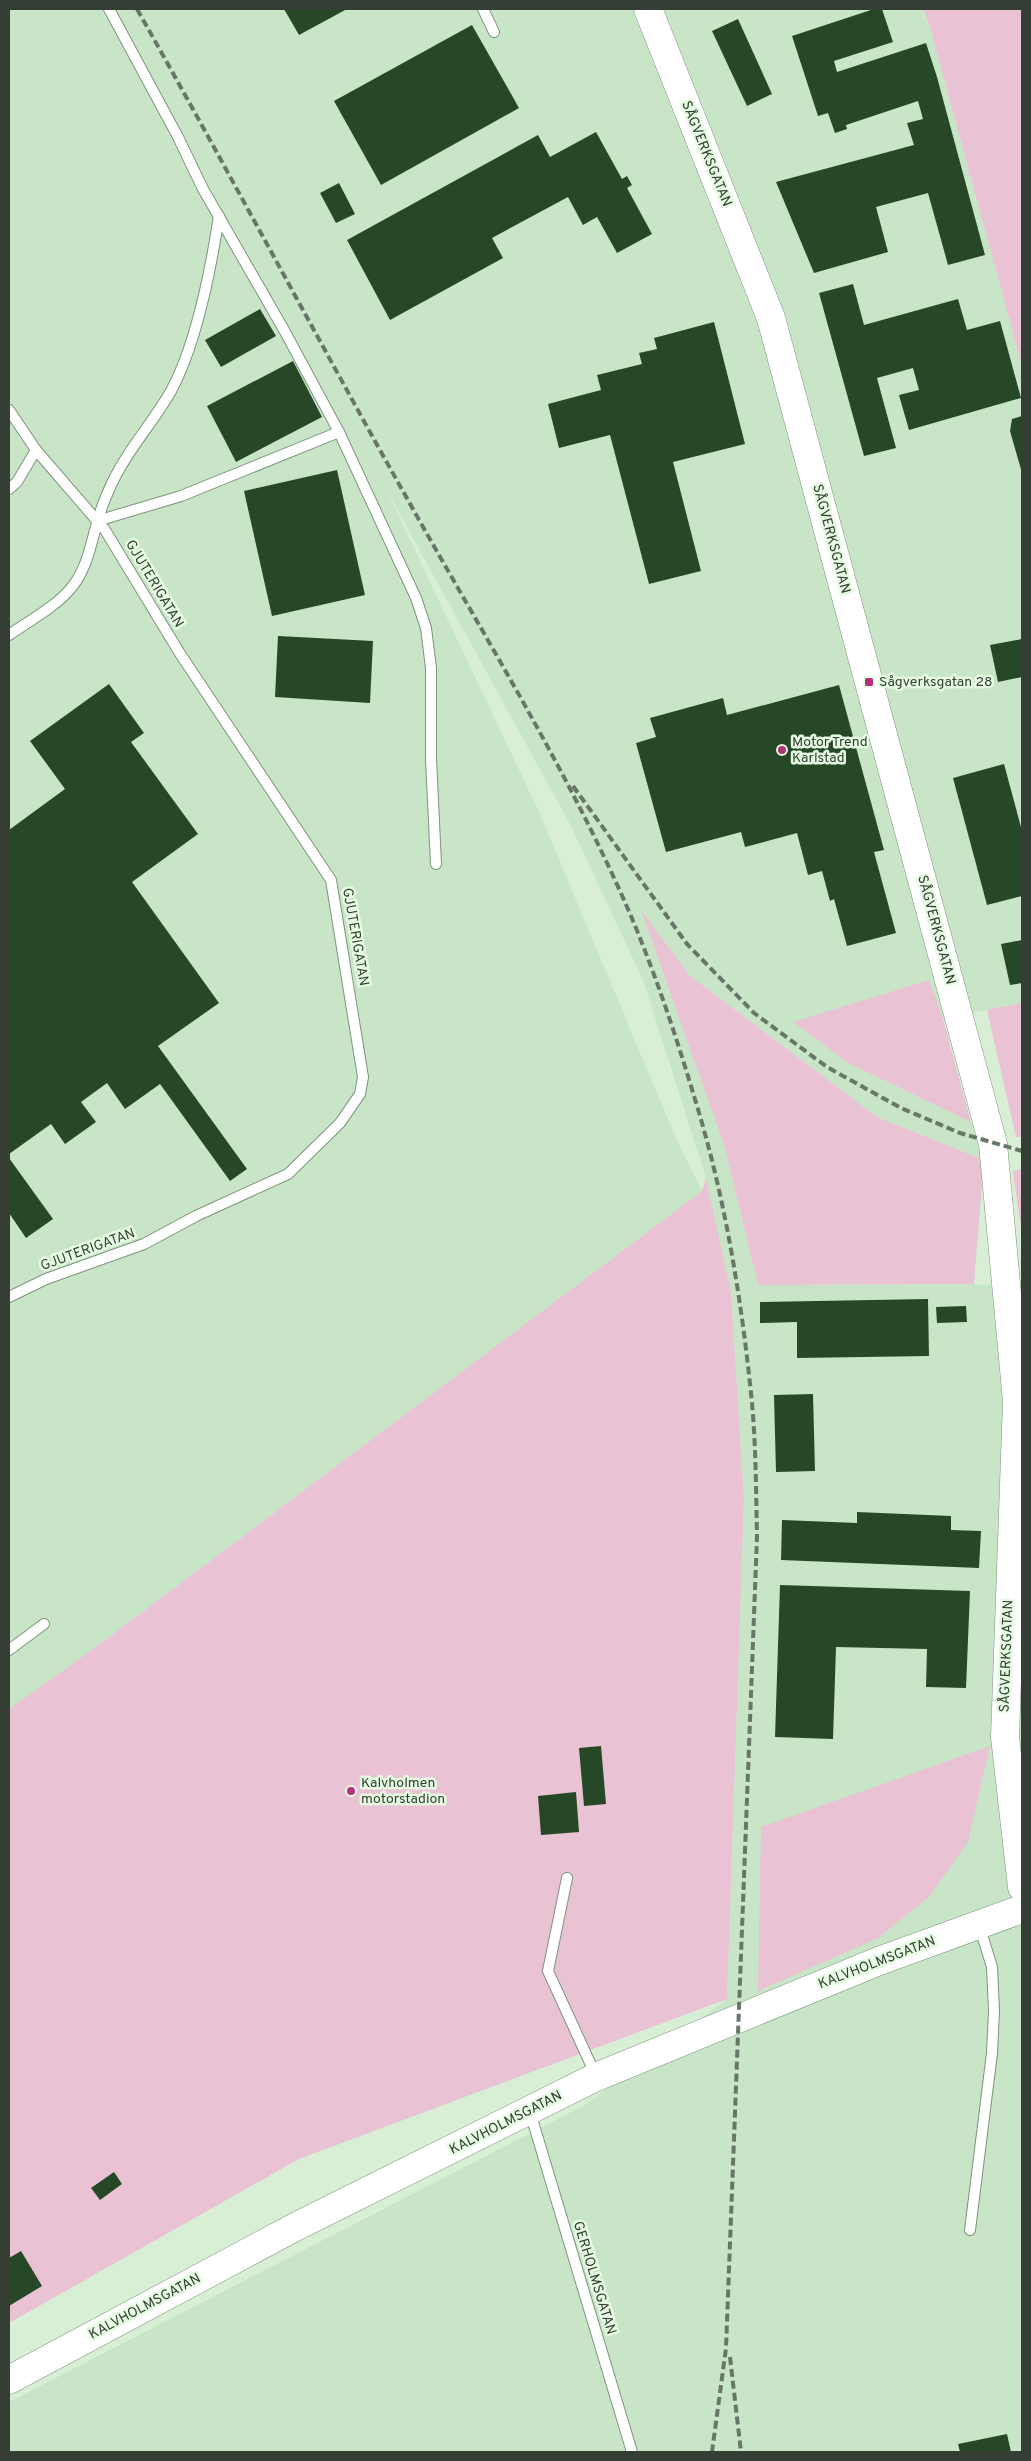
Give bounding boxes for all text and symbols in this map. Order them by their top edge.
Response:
street label: SÅGVERKSGATAN [677,99,735,209]
street label: SÅGVERKSGATAN [808,482,854,596]
street label: GJUTERIGATAN [121,537,187,631]
place label: Sågverksgatan 28 [879,674,993,691]
marker: Sågverksgatan 28 [863,676,875,688]
place label: Motor Trend Karlstad [792,734,868,767]
marker: Motor Trend Karlstad [776,744,788,756]
street label: SÅGVERKSGATAN [913,873,959,987]
street label: GJUTERIGATAN [338,887,372,987]
street label: GJUTERIGATAN [38,1225,138,1275]
street label: SÅGVERKSGATAN [997,1599,1017,1713]
place label: Kalvholmen motorstadion [361,1775,445,1808]
marker: Kalvholmen motorstadion [345,1785,357,1797]
street label: KALVHOLMSGATAN [816,1933,938,1993]
street label: KALVHOLMSGATAN [447,2087,565,2159]
street label: GERHOLMSGATAN [569,2219,619,2337]
street label: KALVHOLMSGATAN [86,2270,204,2344]

